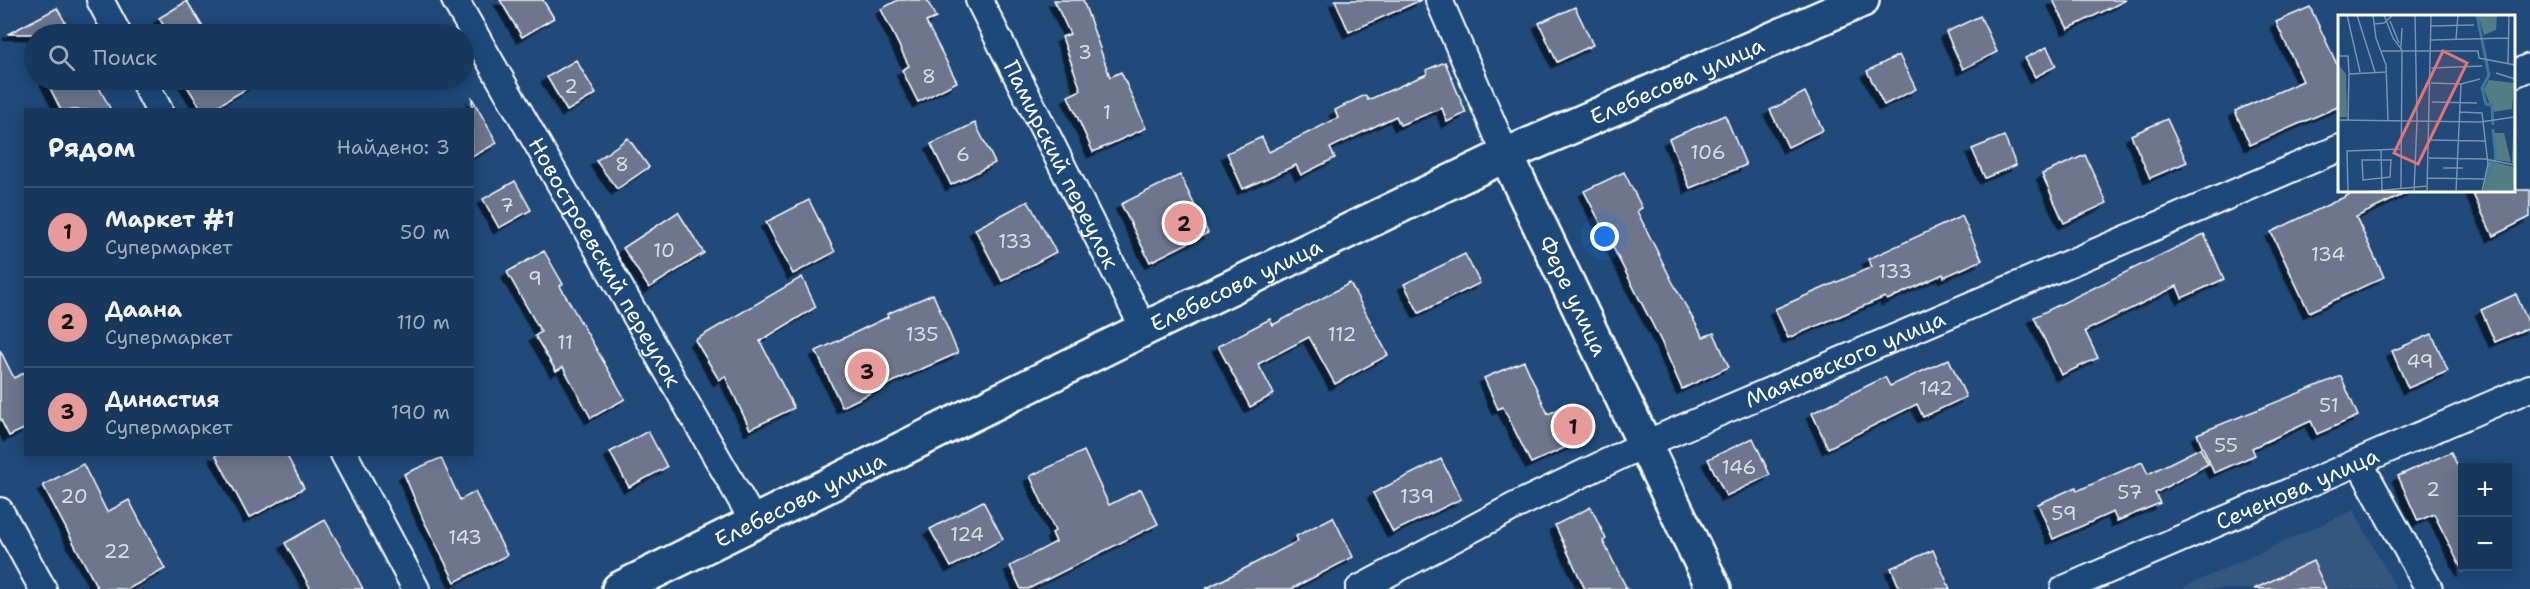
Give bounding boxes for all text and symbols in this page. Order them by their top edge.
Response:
inset map [2338,15,2515,192]
search box [24,24,474,90]
street label: Елебесова улица [1586,30,1769,132]
house number: 3 [1078,39,1092,65]
icon: search [45,41,78,74]
text: Поиск [93,43,157,72]
street label: Памирский переулок [997,56,1126,274]
house number: 8 [922,63,936,89]
house number: 2 [564,73,578,99]
house number: 1 [1103,99,1111,125]
text: Рядом [48,130,135,165]
street label: Новостроевский переулок [522,132,688,393]
text: Найдено: 3 [337,134,450,160]
house number: 106 [1690,139,1726,165]
house number: 6 [956,141,970,167]
house number: 8 [615,151,629,177]
house number: 7 [500,192,514,218]
pin: 2 [1164,200,1204,246]
text: Маркет #1 [105,205,235,234]
text: 1 [63,219,72,245]
text: 50 m [400,219,450,245]
your location [1590,222,1619,251]
house number: 133 [998,228,1032,254]
street label: Фере улица [1532,231,1614,361]
street label: Елебесова улица [1146,232,1327,339]
text: Супермаркет [105,234,232,260]
house number: 10 [653,237,675,263]
house number: 134 [2311,241,2345,267]
house number: 133 [1878,258,1912,284]
house number: 9 [528,265,542,291]
text: Даана [105,295,182,324]
street label: Маяковского улица [1741,304,1950,415]
text: 2 [61,309,75,335]
text: 110 m [396,309,450,335]
house number: 135 [905,321,939,347]
house number: 112 [1328,321,1357,347]
text: Супермаркет [105,324,232,350]
house number: 11 [557,329,573,355]
pin: 3 [848,348,886,394]
house number: 49 [2406,348,2434,374]
house number: 142 [1919,375,1953,401]
text: Династия [105,385,219,414]
house number: 51 [2319,392,2339,418]
text: 3 [61,399,75,425]
text: 190 m [391,399,450,425]
pin: 1 [1554,404,1592,448]
text: Супермаркет [105,414,232,440]
house number: 55 [2214,432,2238,458]
street label: Сеченова улица [2211,441,2384,537]
street label: Елебесова улица [710,445,891,554]
house number: 146 [1721,454,1757,480]
map controls [2458,463,2512,571]
button: + [2458,463,2512,517]
house number: 2 [2426,476,2440,502]
house number: 57 [2117,479,2143,505]
house number: 20 [60,483,88,509]
house number: 139 [1400,483,1434,509]
house number: 59 [2051,500,2077,526]
button: − [2458,517,2512,571]
house number: 124 [950,521,984,547]
house number: 143 [448,524,482,550]
house number: 22 [104,538,131,564]

